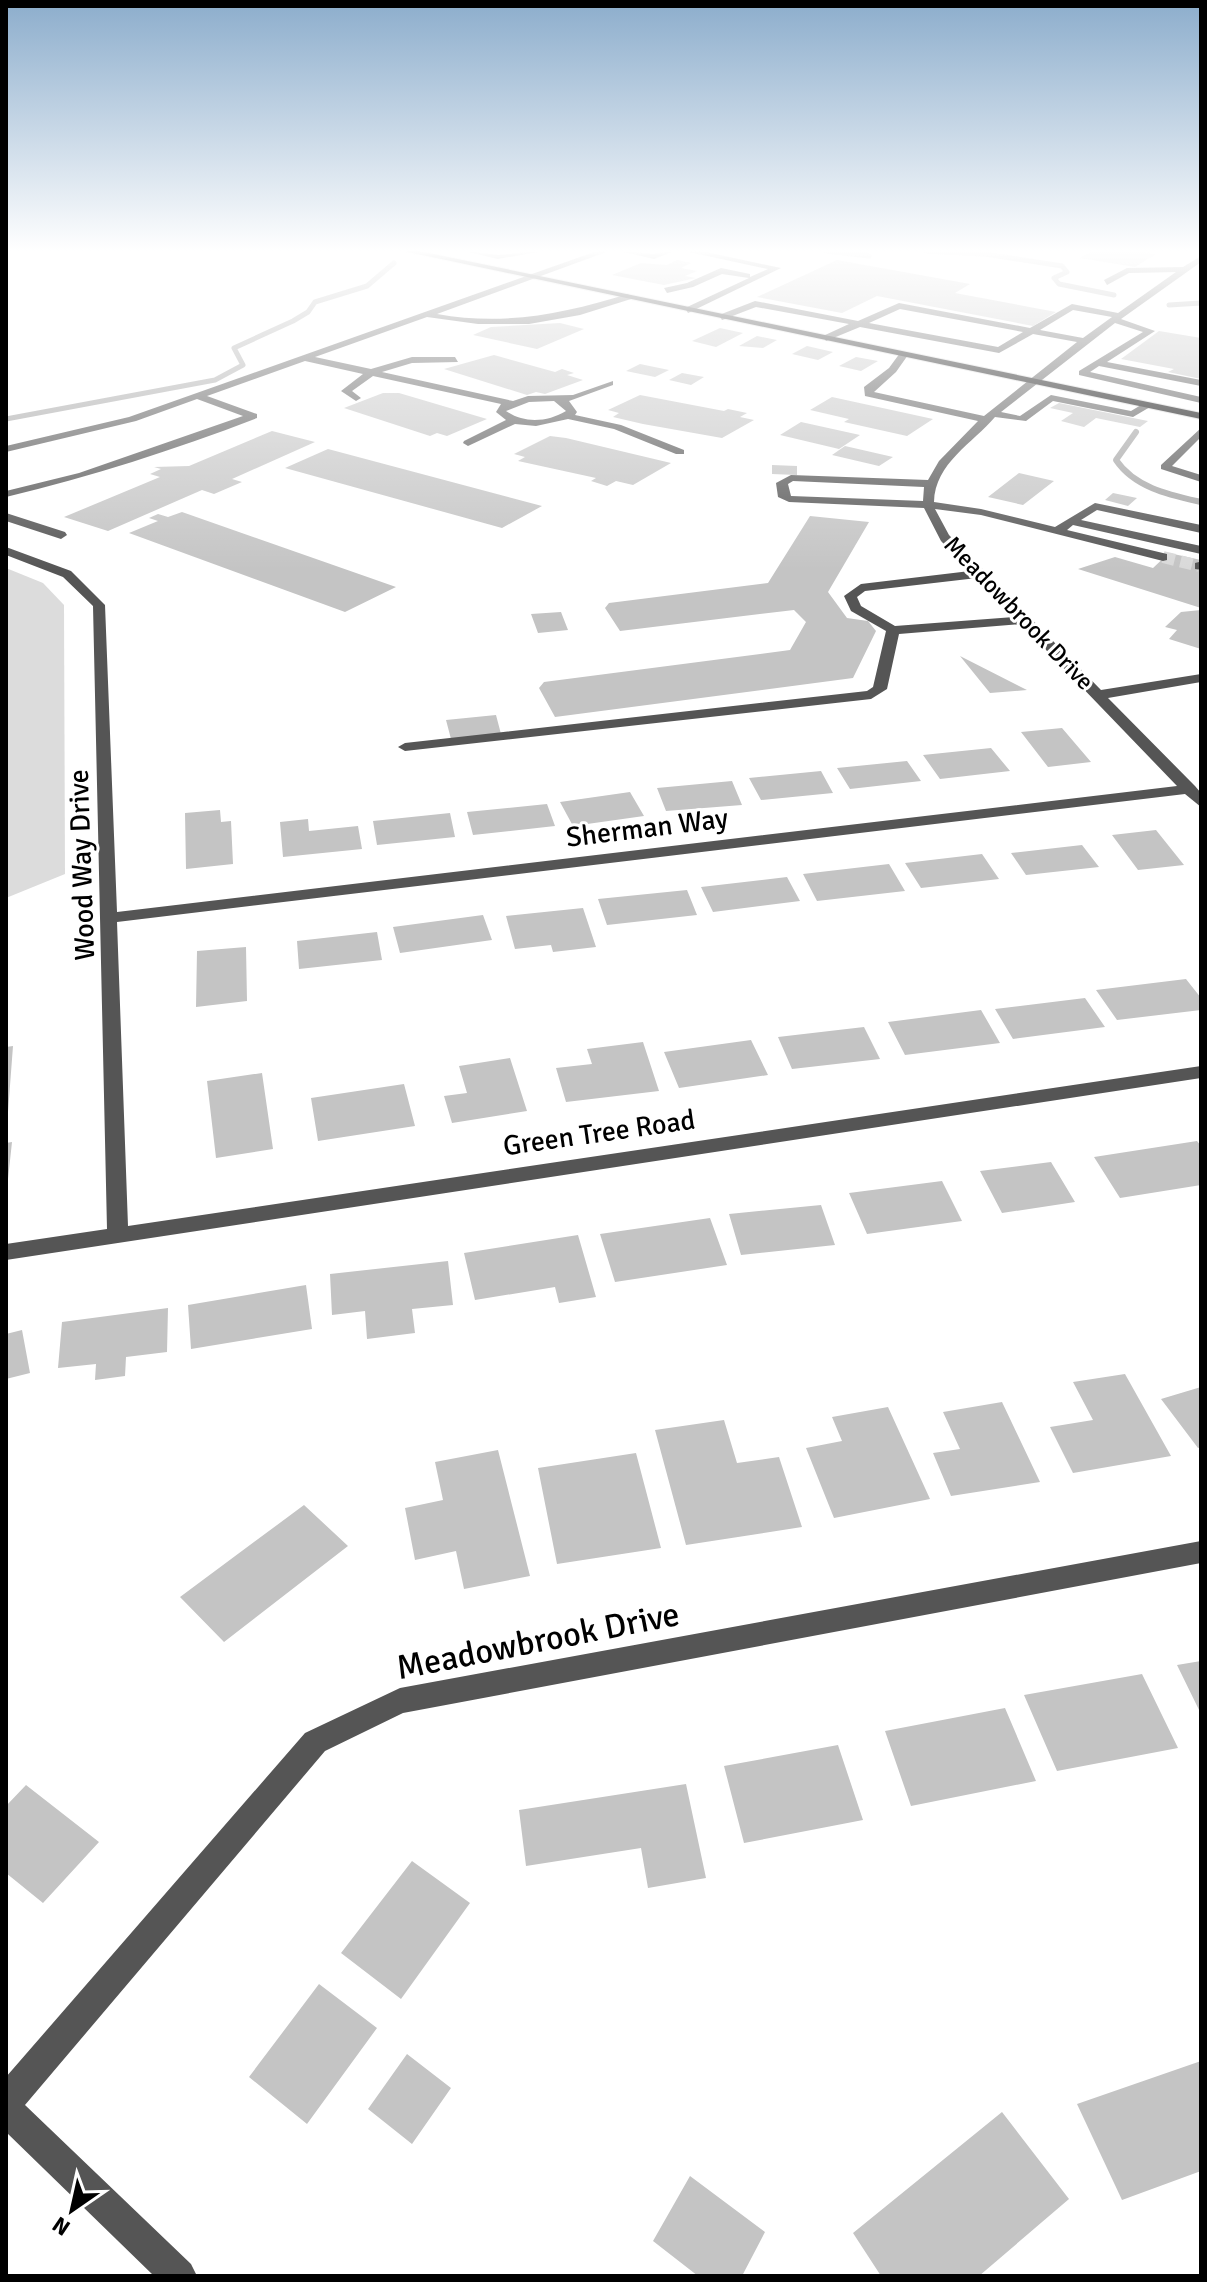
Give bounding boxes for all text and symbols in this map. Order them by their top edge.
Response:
street label: Meadowbrook Drive [938,530,1100,696]
street label: Wood Way Drive [62,769,102,961]
street label: Sherman Way [564,801,730,855]
street label: Green Tree Road [501,1103,697,1163]
street label: Meadowbrook Drive [393,1593,683,1689]
north arrow [32,2170,112,2250]
text: N [47,2211,75,2242]

